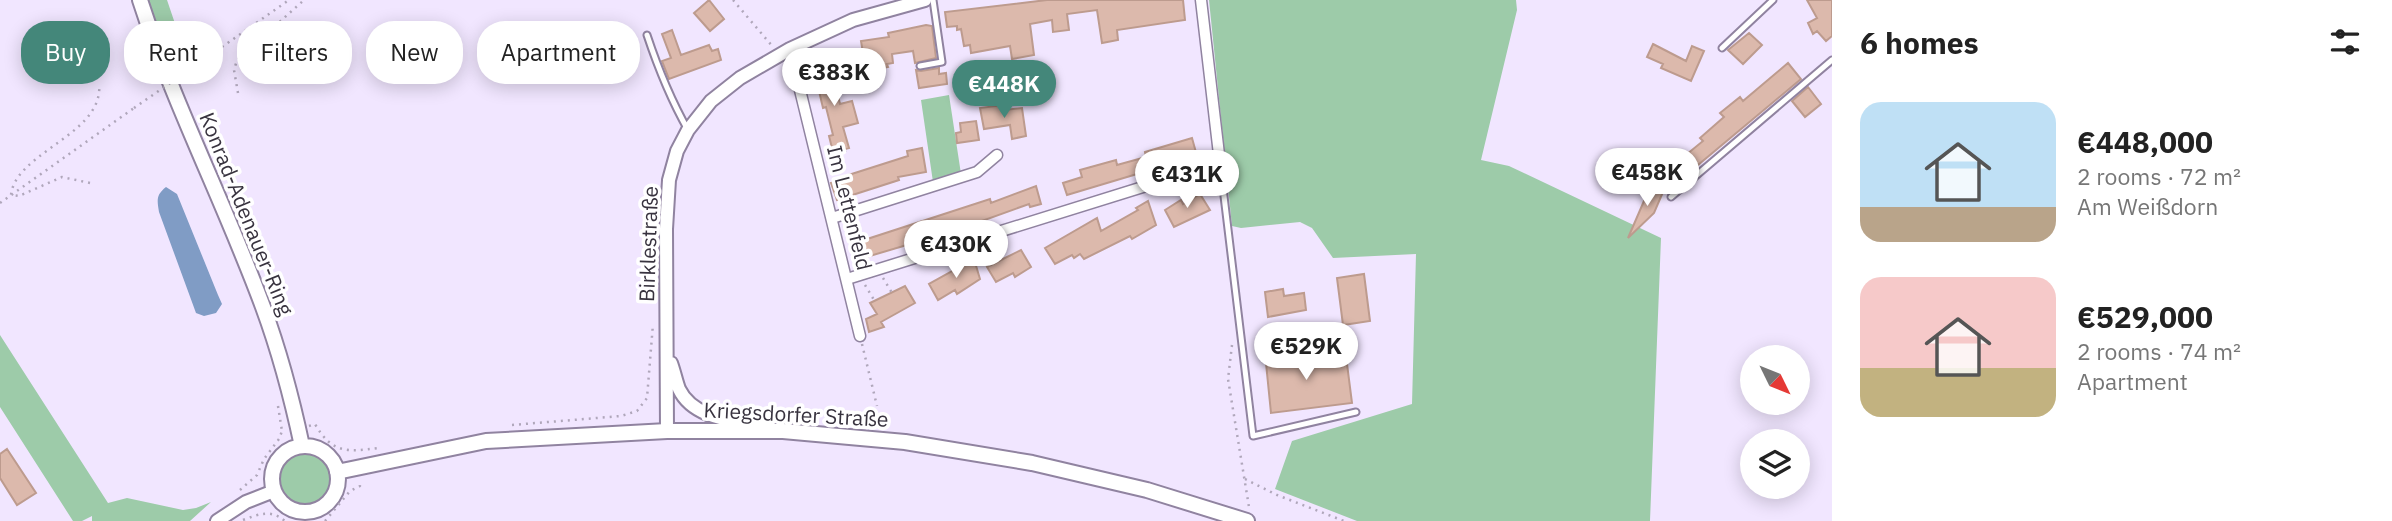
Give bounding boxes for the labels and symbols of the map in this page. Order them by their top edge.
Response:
pin: €383K [785,48,883,108]
pin: €448K [955,60,1053,120]
street label: Konrad-Adenauer-Ring [193,108,300,319]
street label: Im Lettenfeld [821,142,879,273]
pin: €458K [1598,148,1696,208]
pin: €431K [1138,150,1236,210]
street label: Birklestraße [632,185,664,303]
pin: €430K [907,220,1005,280]
pin: €529K [1257,322,1355,382]
north arrow [1740,345,1810,415]
street label: Kriegsdorfer Straße [703,395,889,433]

